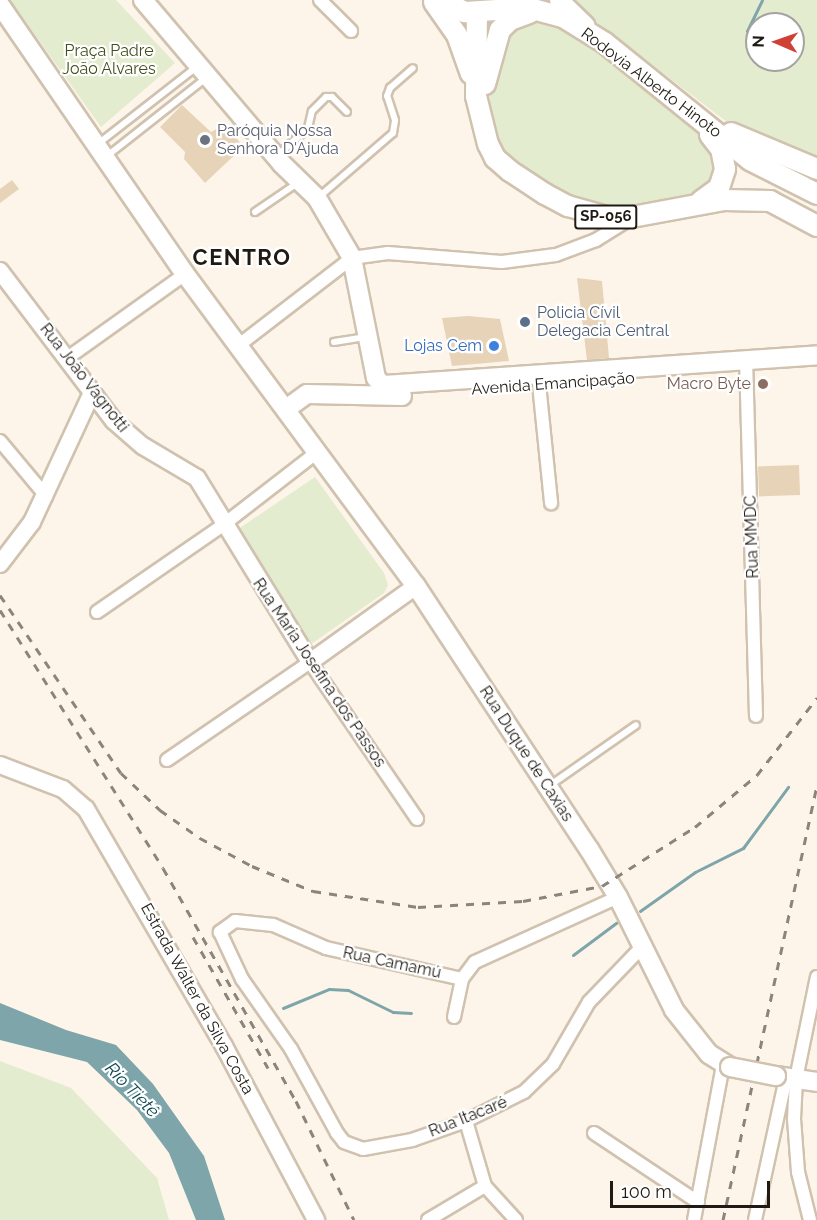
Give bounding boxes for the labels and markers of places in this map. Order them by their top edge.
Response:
place label: Paróquia Nossa Senhora D'Ajuda [217,121,339,159]
marker: Paróquia Nossa Senhora D'Ajuda [198,133,212,147]
place label: Policia Cívil Delegacia Central [537,303,669,341]
marker: Policia Cívil Delegacia Central [518,315,532,329]
place label: Lojas Cem [404,336,482,356]
marker: Lojas Cem [487,339,501,353]
place label: Macro Byte [667,374,751,394]
marker: Macro Byte [756,377,770,391]

